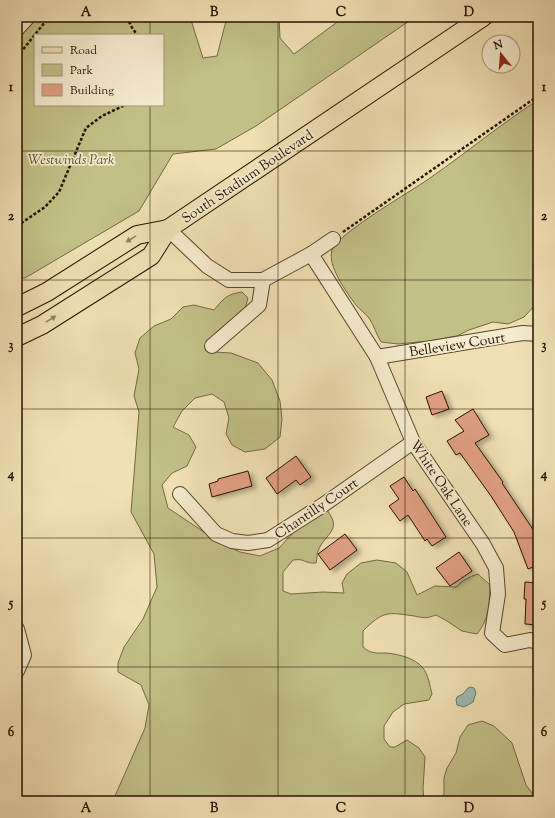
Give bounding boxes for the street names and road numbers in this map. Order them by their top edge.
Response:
street label: South Stadium Boulevard [178,126,318,229]
street label: Belleview Court [408,328,507,363]
street label: White Oak Lane [404,437,477,531]
street label: Chantilly Court [271,474,363,545]

